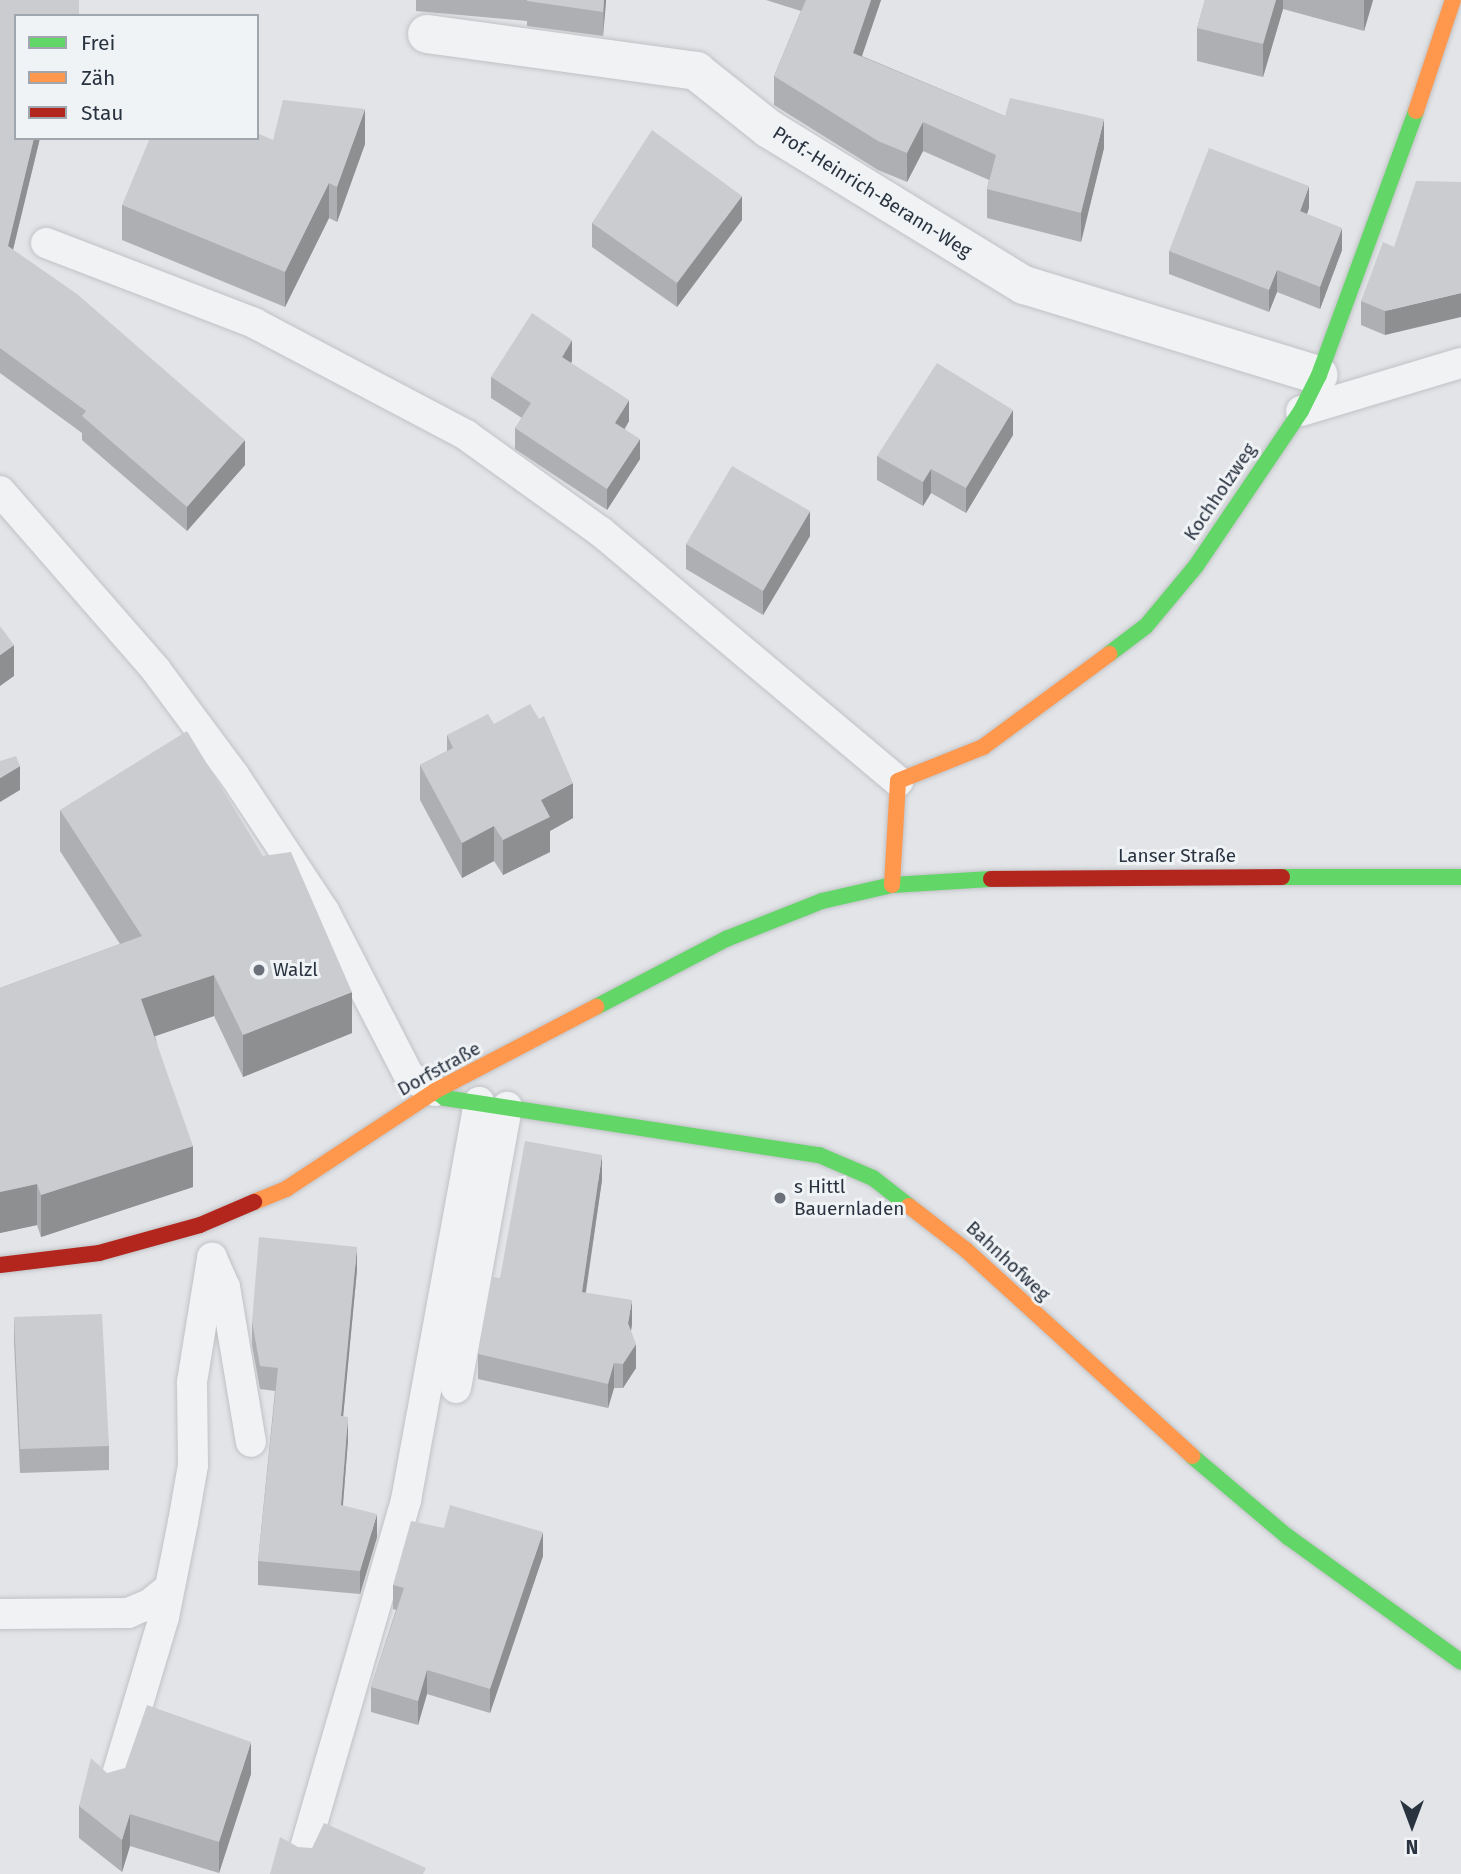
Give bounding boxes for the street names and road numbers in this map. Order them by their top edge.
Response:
street label: Prof.-Heinrich-Berann-Weg [768,121,976,263]
street label: Kochholzweg [1179,439,1261,545]
street label: Lanser Straße [1118,845,1236,867]
street label: Dorfstraße [394,1037,484,1101]
street label: Bahnhofweg [961,1216,1055,1306]

